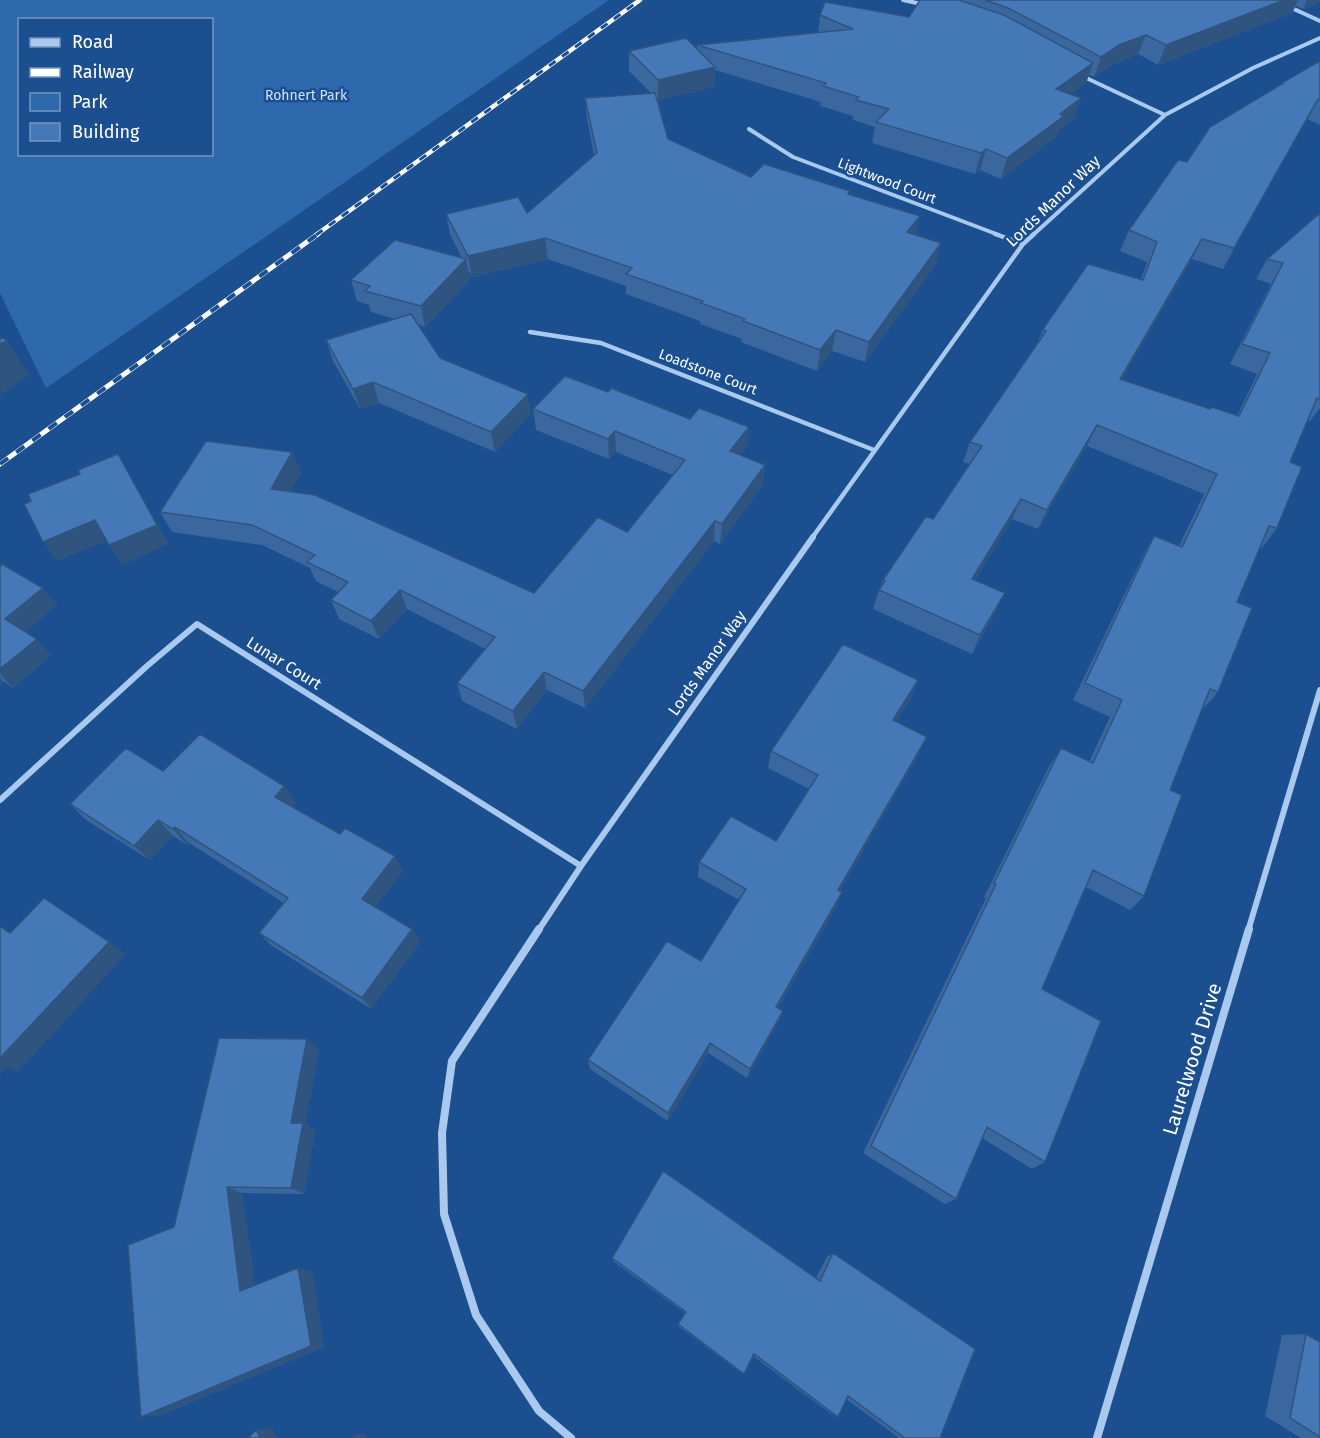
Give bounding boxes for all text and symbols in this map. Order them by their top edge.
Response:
legend [18,18,213,156]
text: Road [72,31,114,53]
text: Railway [72,61,134,83]
park label: Rohnert Park [265,87,348,104]
text: Park [72,91,108,113]
text: Building [72,121,140,143]
street label: Lords Manor Way [1002,151,1104,251]
street label: Lightwood Court [835,154,940,208]
street label: Loadstone Court [656,345,761,399]
street label: Lords Manor Way [664,607,750,719]
street label: Lunar Court [243,632,325,694]
street label: Laurelwood Drive [1157,980,1227,1138]

